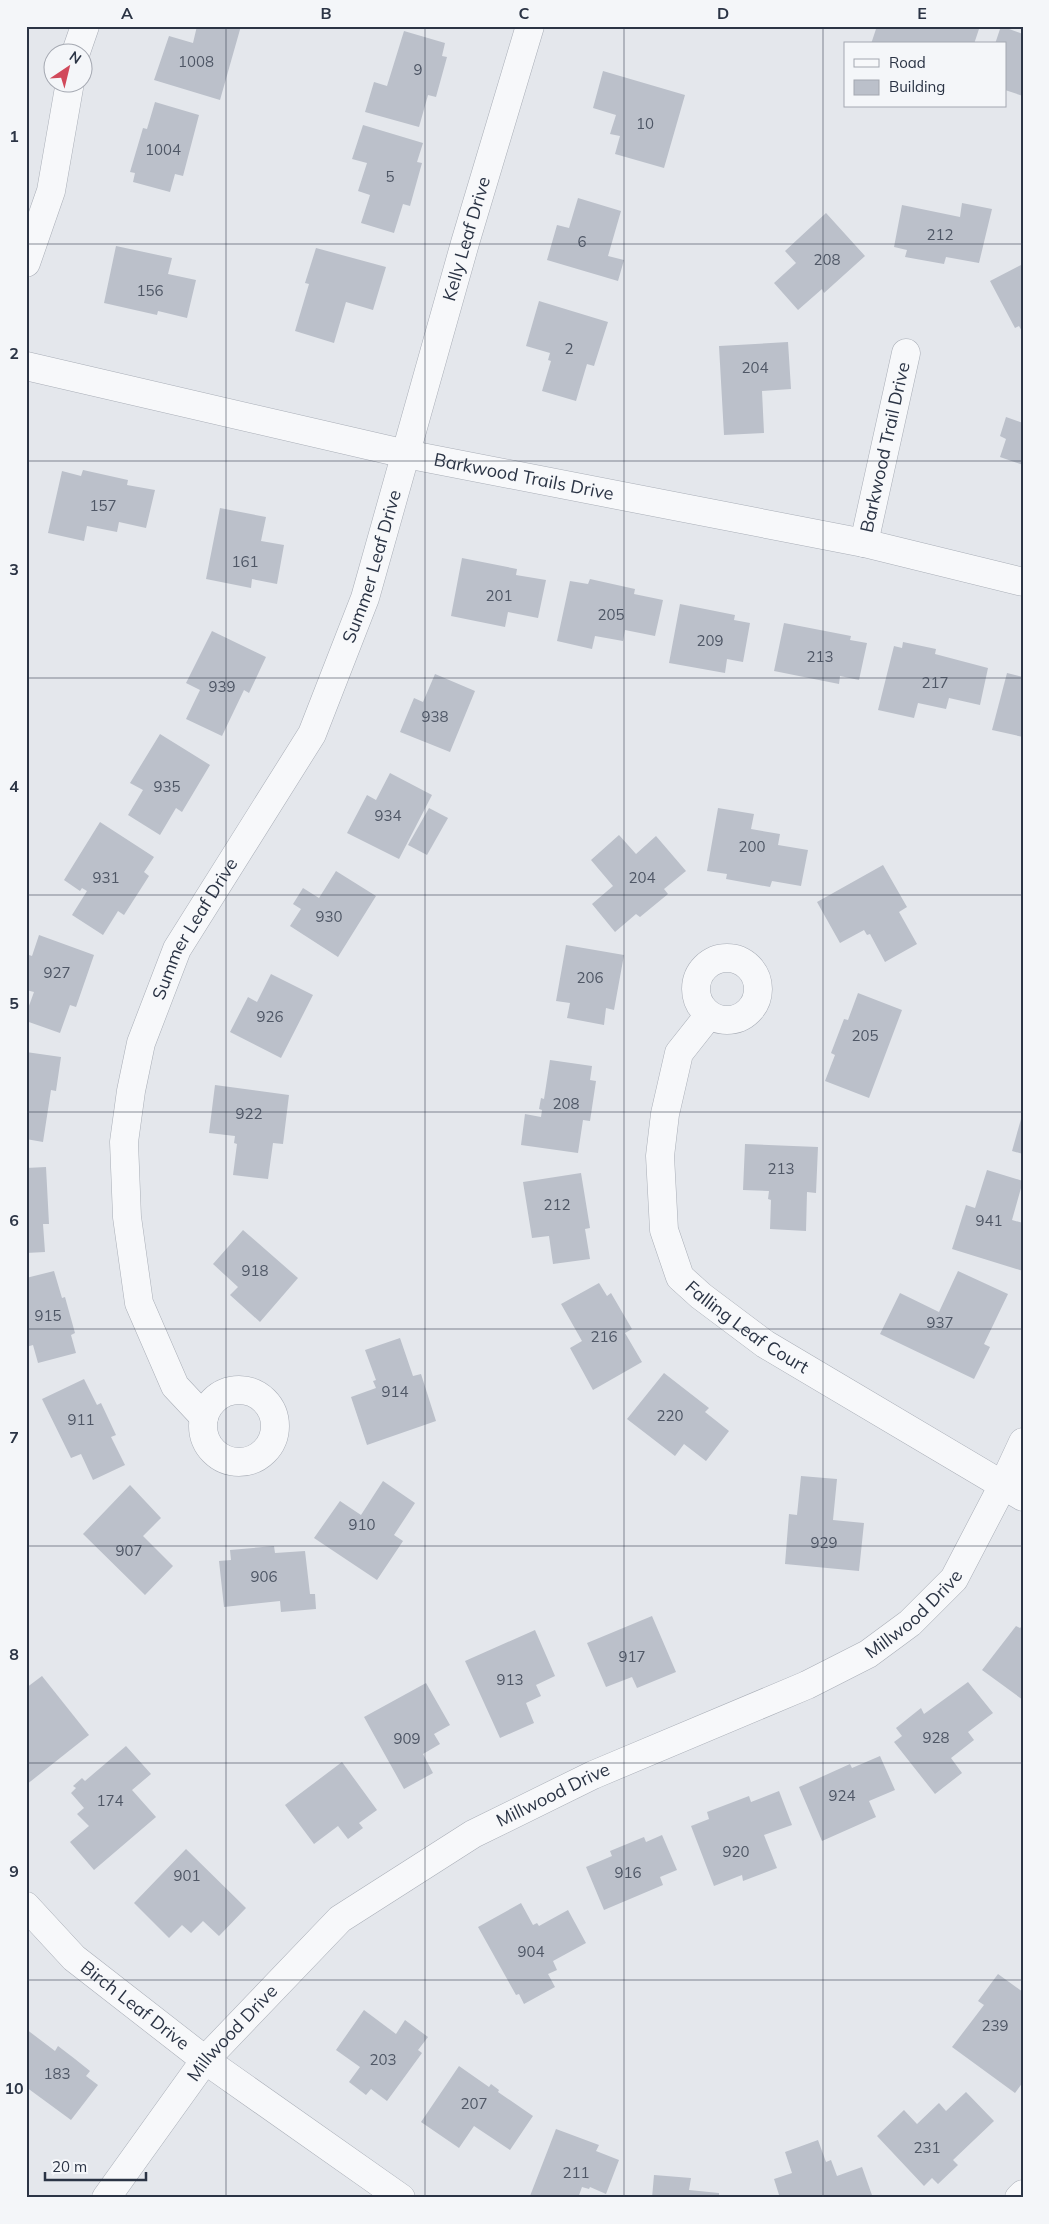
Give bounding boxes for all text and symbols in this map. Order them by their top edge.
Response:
text: A [121,3,133,23]
text: B [320,3,332,23]
text: C [519,3,530,23]
text: D [717,3,729,23]
text: E [917,3,927,23]
north arrow [42,42,92,92]
legend [844,42,1006,108]
text: N [66,47,85,68]
house number: 1008 [178,52,214,71]
text: Road [889,53,926,72]
house number: 9 [413,60,423,79]
text: Building [889,77,945,96]
house number: 10 [636,114,654,133]
text: 1 [9,126,19,146]
house number: 1004 [145,140,181,159]
house number: 5 [385,167,395,186]
street label: Kelly Leaf Drive [437,174,495,304]
house number: 212 [926,225,954,244]
house number: 6 [577,232,587,251]
house number: 208 [813,250,841,269]
house number: 156 [136,281,164,300]
house number: 2 [564,339,574,358]
text: 2 [9,343,19,363]
house number: 204 [741,358,769,377]
street label: Barkwood Trail Drive [855,360,915,535]
street label: Barkwood Trails Drive [432,448,616,505]
street label: Summer Leaf Drive [337,487,406,646]
house number: 157 [89,496,117,515]
house number: 161 [231,552,259,571]
text: 3 [9,559,19,579]
house number: 201 [485,586,513,605]
house number: 205 [597,605,625,624]
house number: 209 [696,631,724,650]
house number: 213 [806,647,834,666]
house number: 217 [921,673,949,692]
house number: 939 [208,677,236,696]
house number: 938 [421,707,449,726]
text: 4 [9,776,19,796]
house number: 935 [153,777,181,796]
house number: 934 [374,806,402,825]
house number: 200 [738,837,766,856]
street label: Summer Leaf Drive [147,853,242,1003]
house number: 931 [92,868,120,887]
house number: 204 [628,868,656,887]
house number: 930 [315,907,343,926]
house number: 927 [43,963,71,982]
house number: 206 [576,968,604,987]
text: 5 [9,993,19,1013]
house number: 926 [256,1007,284,1026]
house number: 205 [851,1026,879,1045]
house number: 208 [552,1094,580,1113]
house number: 922 [235,1104,263,1123]
house number: 213 [767,1159,795,1178]
house number: 212 [543,1195,571,1214]
text: 6 [9,1210,19,1230]
house number: 941 [975,1211,1003,1230]
house number: 918 [241,1261,269,1280]
street label: Falling Leaf Court [681,1275,813,1378]
house number: 915 [34,1306,62,1325]
house number: 937 [926,1313,954,1332]
house number: 216 [590,1327,618,1346]
house number: 914 [381,1382,409,1401]
house number: 220 [656,1406,684,1425]
house number: 911 [67,1410,95,1429]
text: 7 [9,1427,19,1447]
house number: 910 [348,1515,376,1534]
house number: 929 [810,1533,838,1552]
house number: 907 [115,1541,143,1560]
street label: Millwood Drive [860,1566,968,1663]
house number: 906 [250,1567,278,1586]
text: 8 [9,1644,19,1664]
house number: 917 [618,1647,646,1666]
house number: 913 [496,1670,524,1689]
house number: 928 [922,1728,950,1747]
house number: 909 [393,1729,421,1748]
street label: Millwood Drive [492,1757,613,1832]
house number: 924 [828,1786,856,1805]
house number: 174 [96,1791,124,1810]
house number: 920 [722,1842,750,1861]
text: 9 [9,1861,19,1881]
house number: 916 [614,1863,642,1882]
house number: 901 [173,1866,201,1885]
house number: 904 [517,1942,545,1961]
street label: Birch Leaf Drive [76,1955,194,2055]
street label: Millwood Drive [182,1980,282,2086]
house number: 239 [981,2016,1009,2035]
house number: 203 [369,2050,397,2069]
house number: 183 [43,2064,71,2083]
text: 10 [4,2078,24,2098]
house number: 207 [460,2094,488,2113]
house number: 231 [913,2138,941,2157]
scale bar [45,2149,146,2181]
text: 20 m [52,2157,87,2176]
house number: 211 [562,2163,590,2182]

